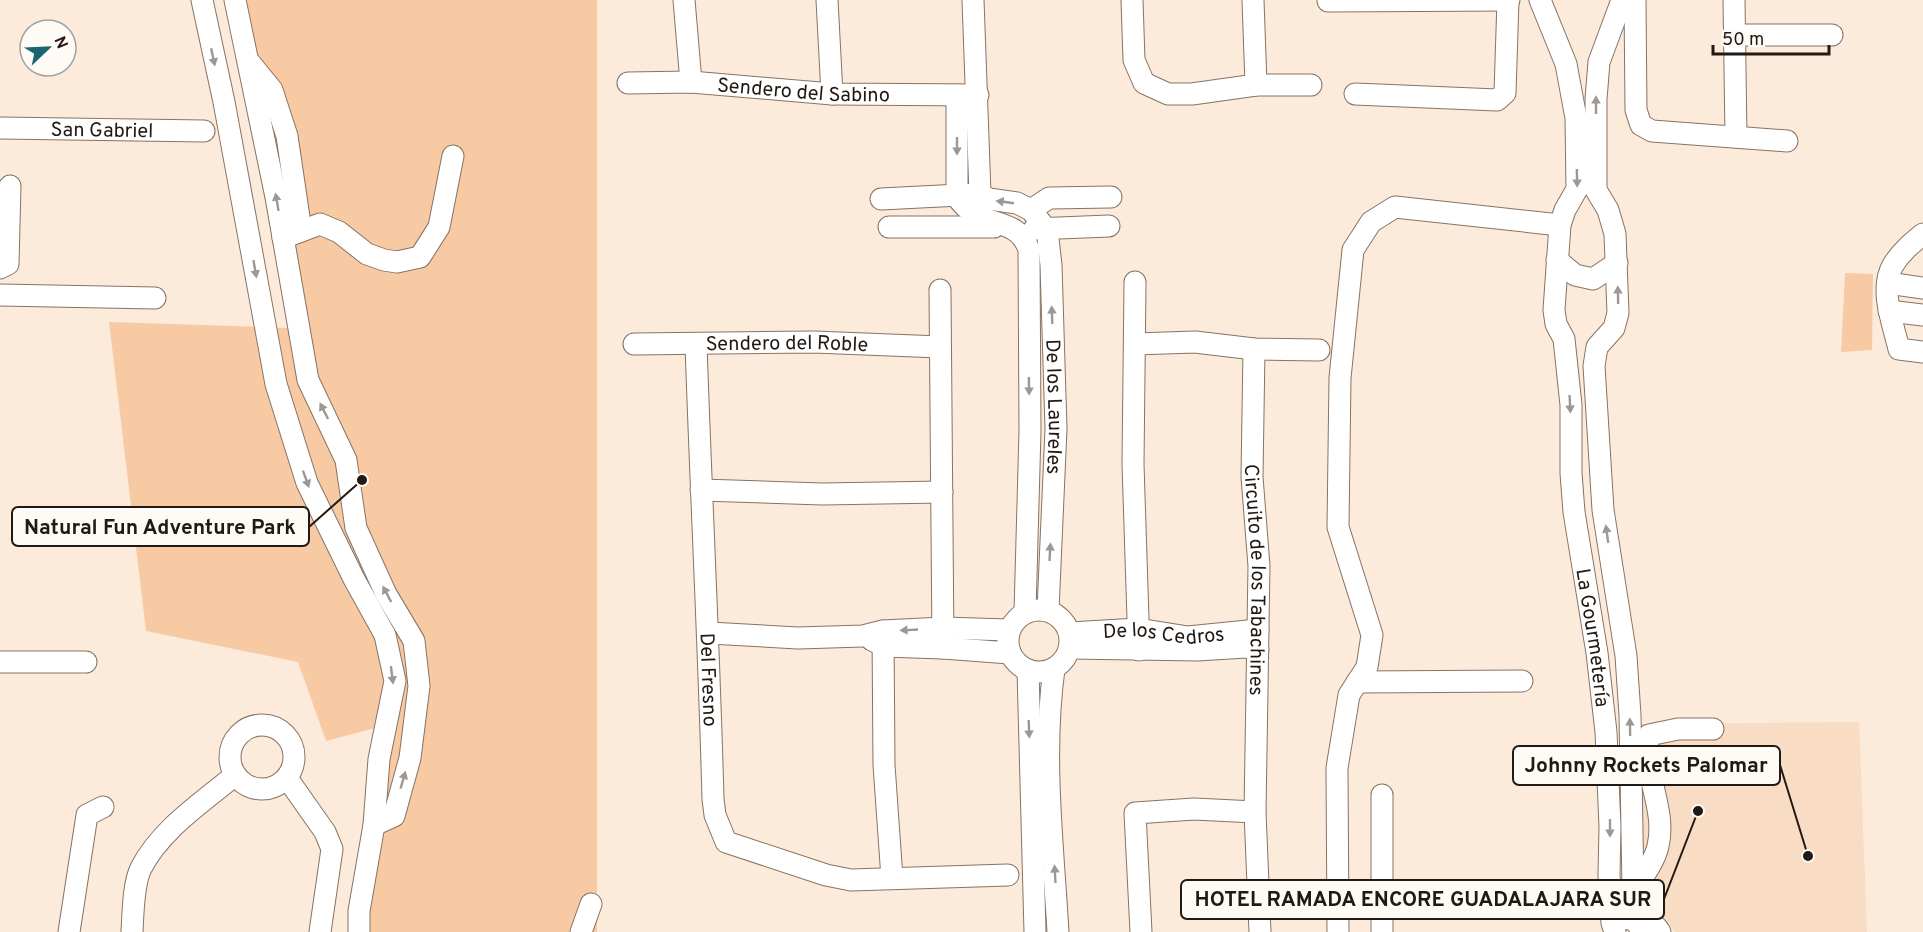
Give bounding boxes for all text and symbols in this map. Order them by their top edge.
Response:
north arrow [18,18,78,78]
scale bar [1713,18,1828,56]
text: 50 m [1722,29,1764,52]
text: N [49,34,71,52]
one-way arrow [209,48,218,67]
street label: Sendero del Sabino [716,73,890,109]
one-way arrow [1591,96,1601,115]
street label: San Gabriel [50,118,154,145]
one-way arrow [952,137,962,156]
one-way arrow [1572,169,1582,188]
one-way arrow [272,192,281,211]
one-way arrow [996,197,1015,206]
one-way arrow [251,260,260,279]
one-way arrow [1613,286,1623,305]
one-way arrow [1048,305,1057,324]
street label: Sendero del Roble [705,331,869,359]
street label: De los Laureles [1038,339,1067,475]
one-way arrow [1024,377,1034,396]
one-way arrow [1566,395,1575,414]
one-way arrow [319,403,329,420]
street label: Circuito de los Tabachines [1237,464,1270,696]
one-way arrow [301,470,311,488]
callout: Natural Fun Adventure Park [12,507,309,546]
text: Natural Fun Adventure Park [24,515,296,542]
one-way arrow [1602,524,1611,543]
one-way arrow [1046,542,1055,561]
street label: La Gourmetería [1568,567,1614,709]
one-way arrow [382,586,392,603]
street label: De los Cedros [1102,618,1226,652]
one-way arrow [899,625,918,634]
street label: Del Fresno [692,632,722,727]
one-way arrow [388,665,397,684]
one-way arrow [1625,718,1635,737]
one-way arrow [1024,719,1034,738]
callout: Johnny Rockets Palomar [1513,746,1780,785]
text: Johnny Rockets Palomar [1524,753,1768,780]
one-way arrow [399,771,409,789]
one-way arrow [1605,818,1615,837]
one-way arrow [1050,864,1059,883]
callout: HOTEL RAMADA ENCORE GUADALAJARA SUR [1181,880,1664,919]
text: HOTEL RAMADA ENCORE GUADALAJARA SUR [1195,887,1651,914]

